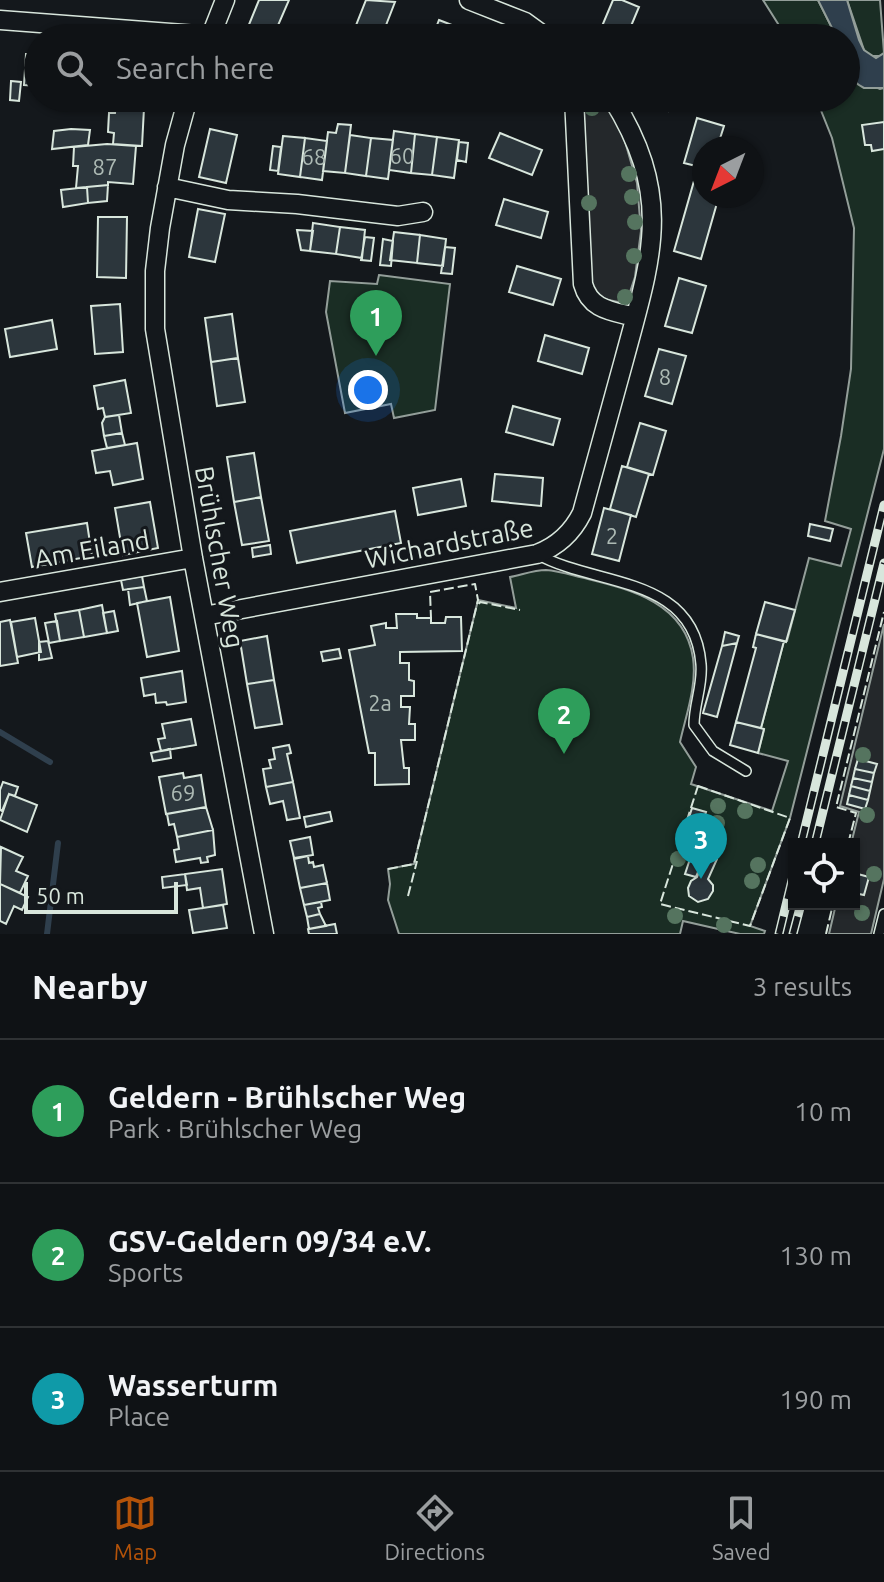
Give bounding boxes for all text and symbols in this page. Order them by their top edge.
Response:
search box [24,24,860,112]
icon: search [52,46,96,90]
text: Search here [116,51,275,85]
north arrow [692,136,764,208]
house number: 60 [390,143,414,168]
house number: 68 [302,144,326,169]
house number: 87 [93,154,117,179]
pin: 1 [350,290,402,356]
house number: 8 [659,364,671,389]
your location [348,370,388,410]
street label: Brühlscher Weg [190,464,250,650]
street label: Wichardstraße [362,512,536,574]
house number: 2 [606,523,618,548]
street label: Am Eiland [32,525,152,573]
pin: 2 [538,688,590,754]
house number: 2a [368,690,392,715]
house number: 69 [171,780,195,805]
pin: 3 [675,813,727,879]
map controls [788,838,860,910]
button: locate [788,838,860,910]
scale bar [24,878,178,914]
text: 50 m [36,883,85,908]
text: Nearby [32,967,147,1005]
text: 3 results [753,972,852,1001]
text: Geldern - Brühlscher Weg [108,1080,466,1114]
text: 1 [51,1097,65,1126]
text: 10 m [794,1097,852,1126]
text: Park · Brühlscher Weg [108,1114,362,1143]
text: GSV-Geldern 09/34 e.V. [108,1224,431,1258]
text: 2 [51,1241,65,1270]
text: 130 m [780,1241,852,1270]
text: Sports [108,1258,183,1287]
text: Wasserturm [108,1368,278,1402]
text: 3 [51,1385,65,1414]
text: 190 m [780,1385,852,1414]
text: Place [108,1402,170,1431]
tab: Map [113,1491,157,1564]
tab: Directions [384,1491,485,1564]
tab: Saved [712,1491,771,1564]

